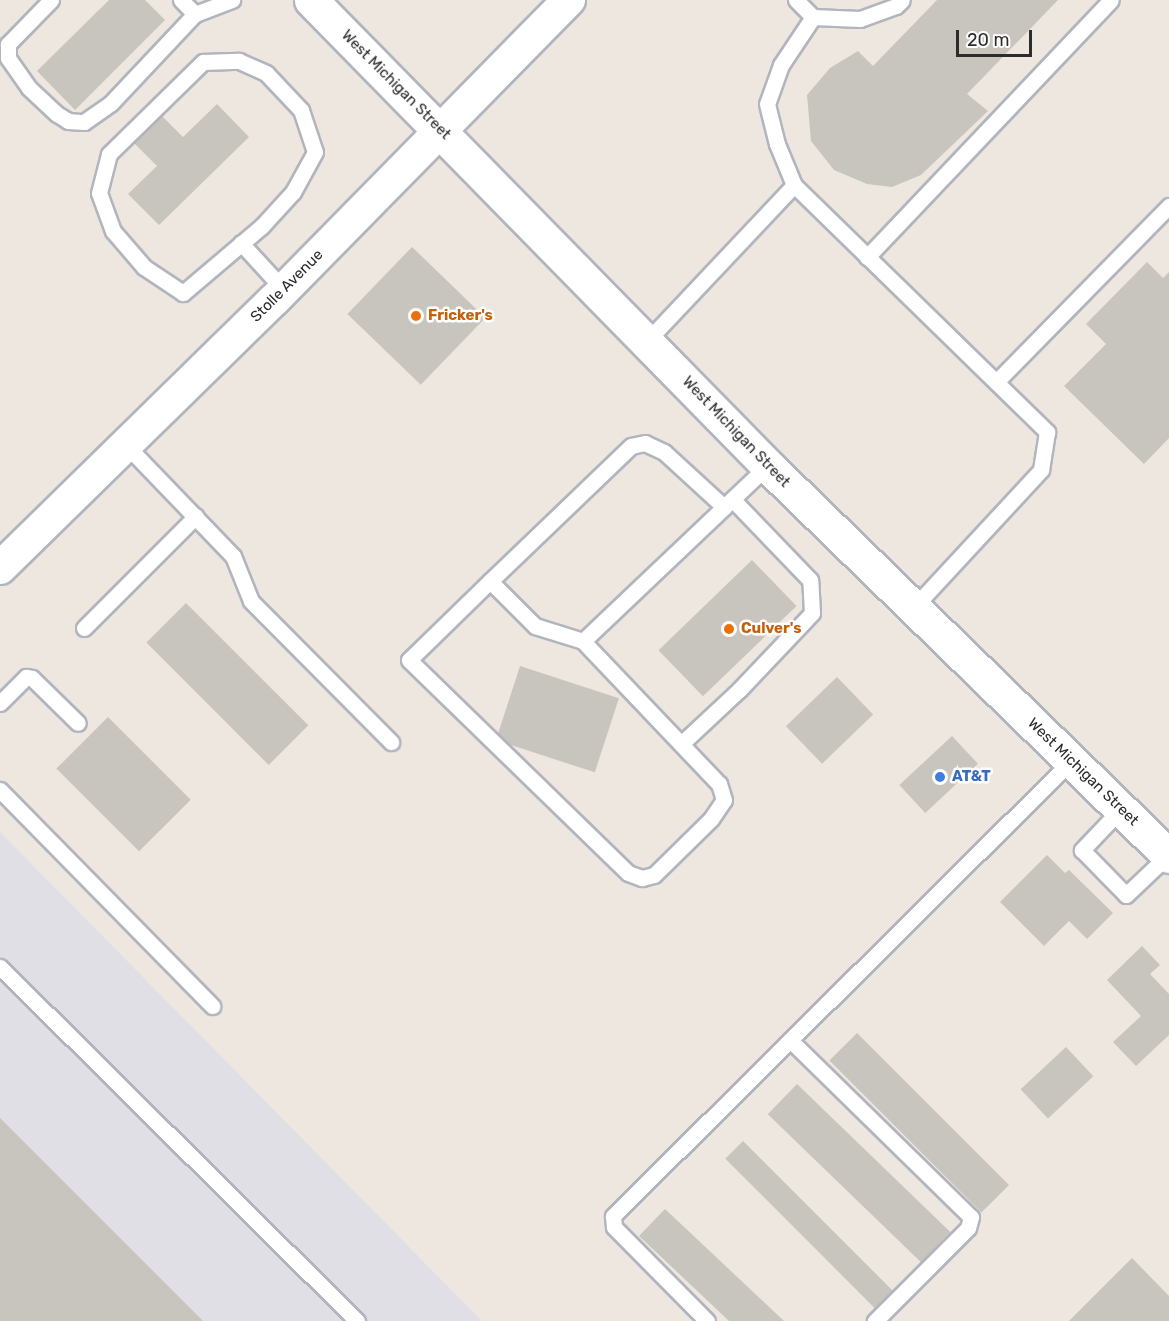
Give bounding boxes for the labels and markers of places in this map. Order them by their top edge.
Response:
place label: Fricker's [428,307,493,325]
marker: Fricker's [409,309,423,323]
place label: Culver's [741,620,801,638]
marker: Culver's [722,622,736,636]
place label: AT&T [952,768,991,786]
marker: AT&T [933,770,947,784]

